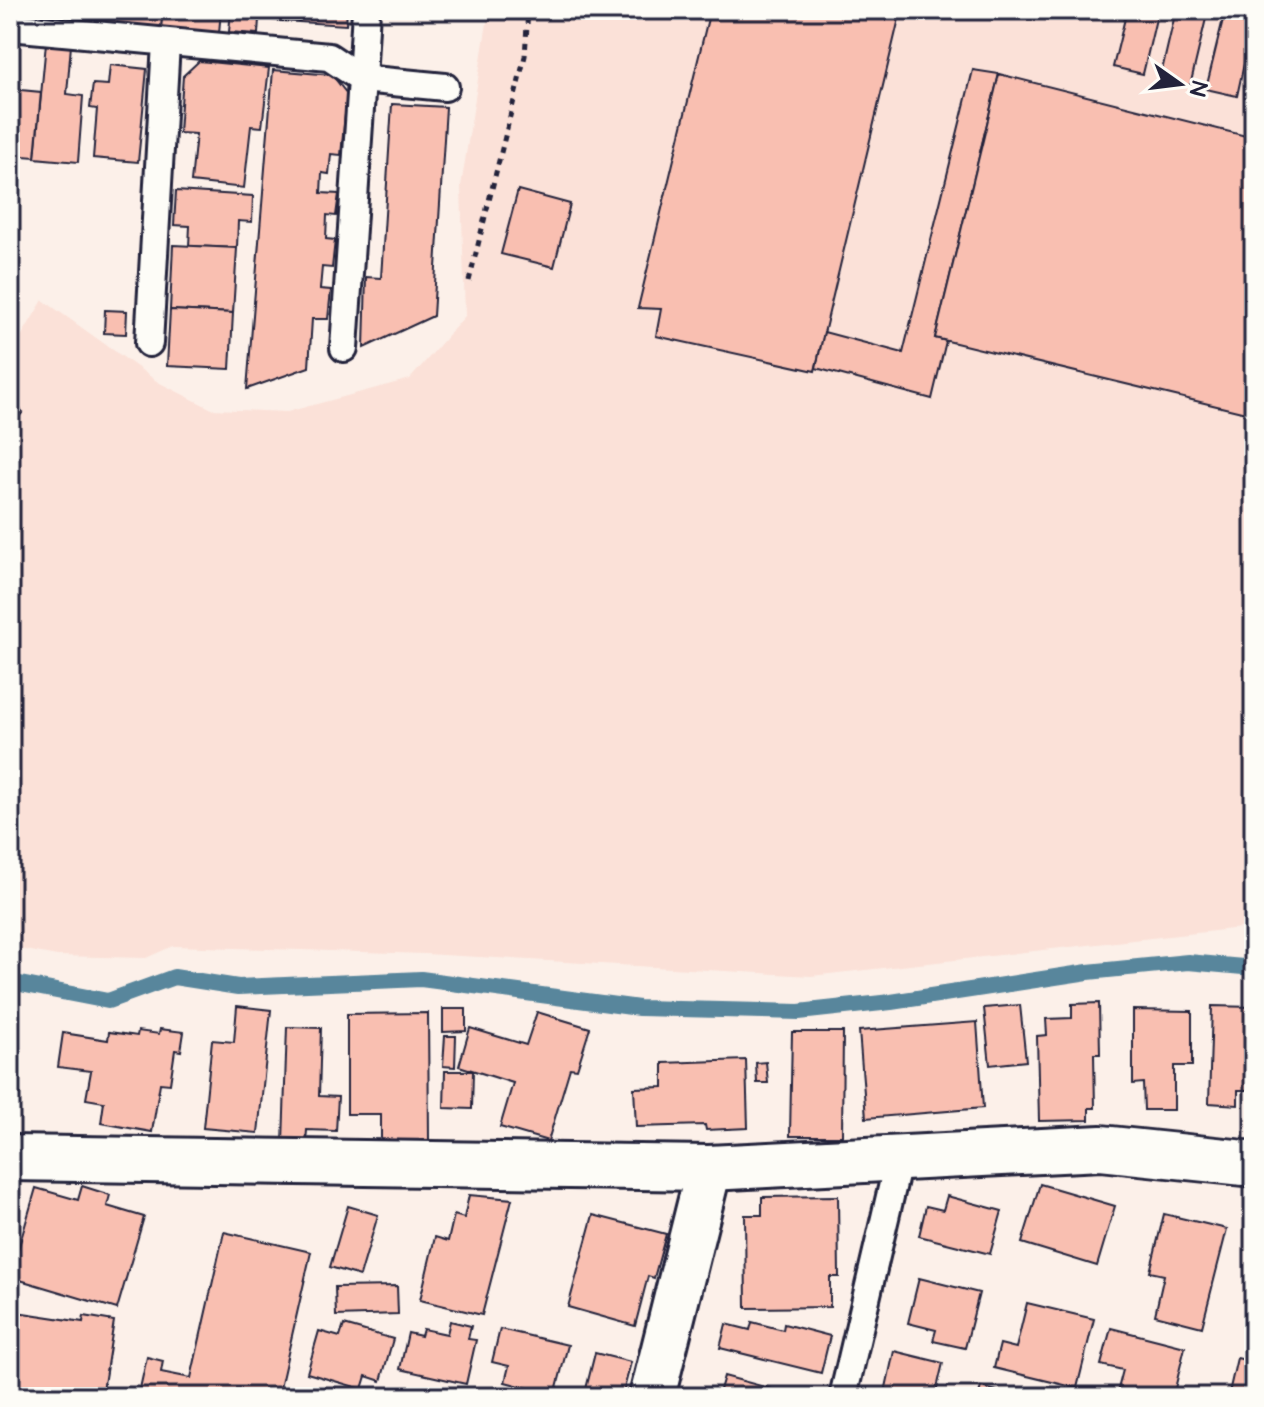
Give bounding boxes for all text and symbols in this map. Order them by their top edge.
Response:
north arrow [1140,44,1220,124]
text: N [1181,78,1215,99]

